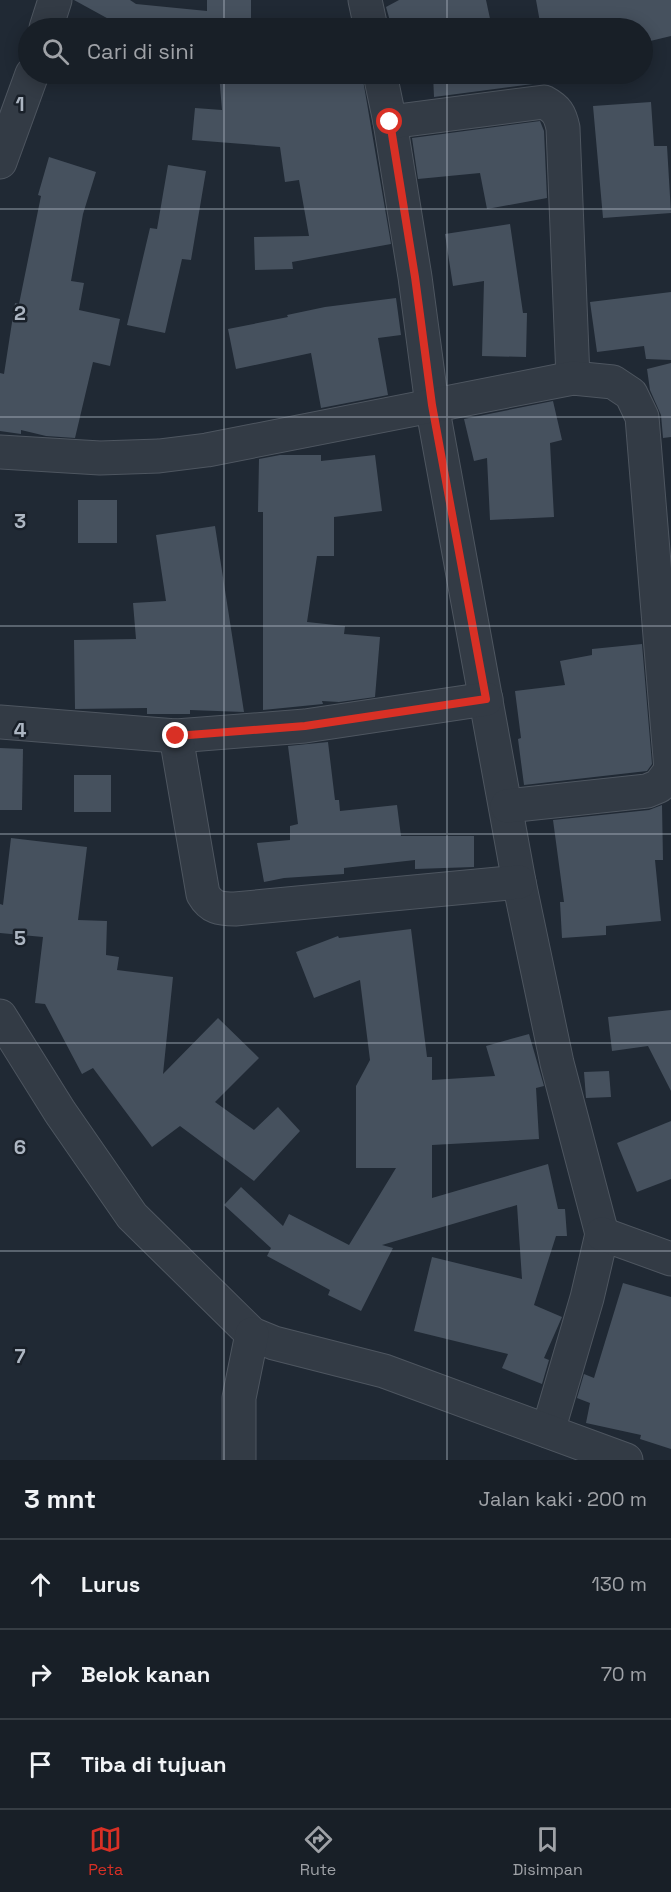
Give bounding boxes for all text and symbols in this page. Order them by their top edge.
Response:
search box [18,18,653,84]
icon: search [39,35,72,68]
text: Cari di sini [87,37,194,65]
text: 1 [15,91,25,117]
route start [376,108,402,134]
text: 2 [14,300,26,326]
text: 3 [14,508,26,534]
text: 4 [14,717,27,743]
route end [162,722,188,748]
text: 5 [14,925,26,951]
text: 6 [14,1134,26,1160]
text: 7 [14,1343,26,1369]
text: 3 mnt [24,1482,96,1516]
text: Jalan kaki · 200 m [479,1486,647,1512]
icon: ahead [24,1568,57,1601]
text: Lurus [81,1570,140,1598]
text: 130 m [591,1571,647,1597]
icon: right [24,1658,57,1691]
text: Belok kanan [81,1660,210,1688]
text: 70 m [601,1661,647,1687]
icon: arrive [24,1748,57,1781]
text: Tiba di tujuan [81,1750,227,1778]
tab: Peta [88,1823,123,1880]
tab: Rute [300,1823,336,1880]
tab: Disimpan [513,1823,583,1880]

